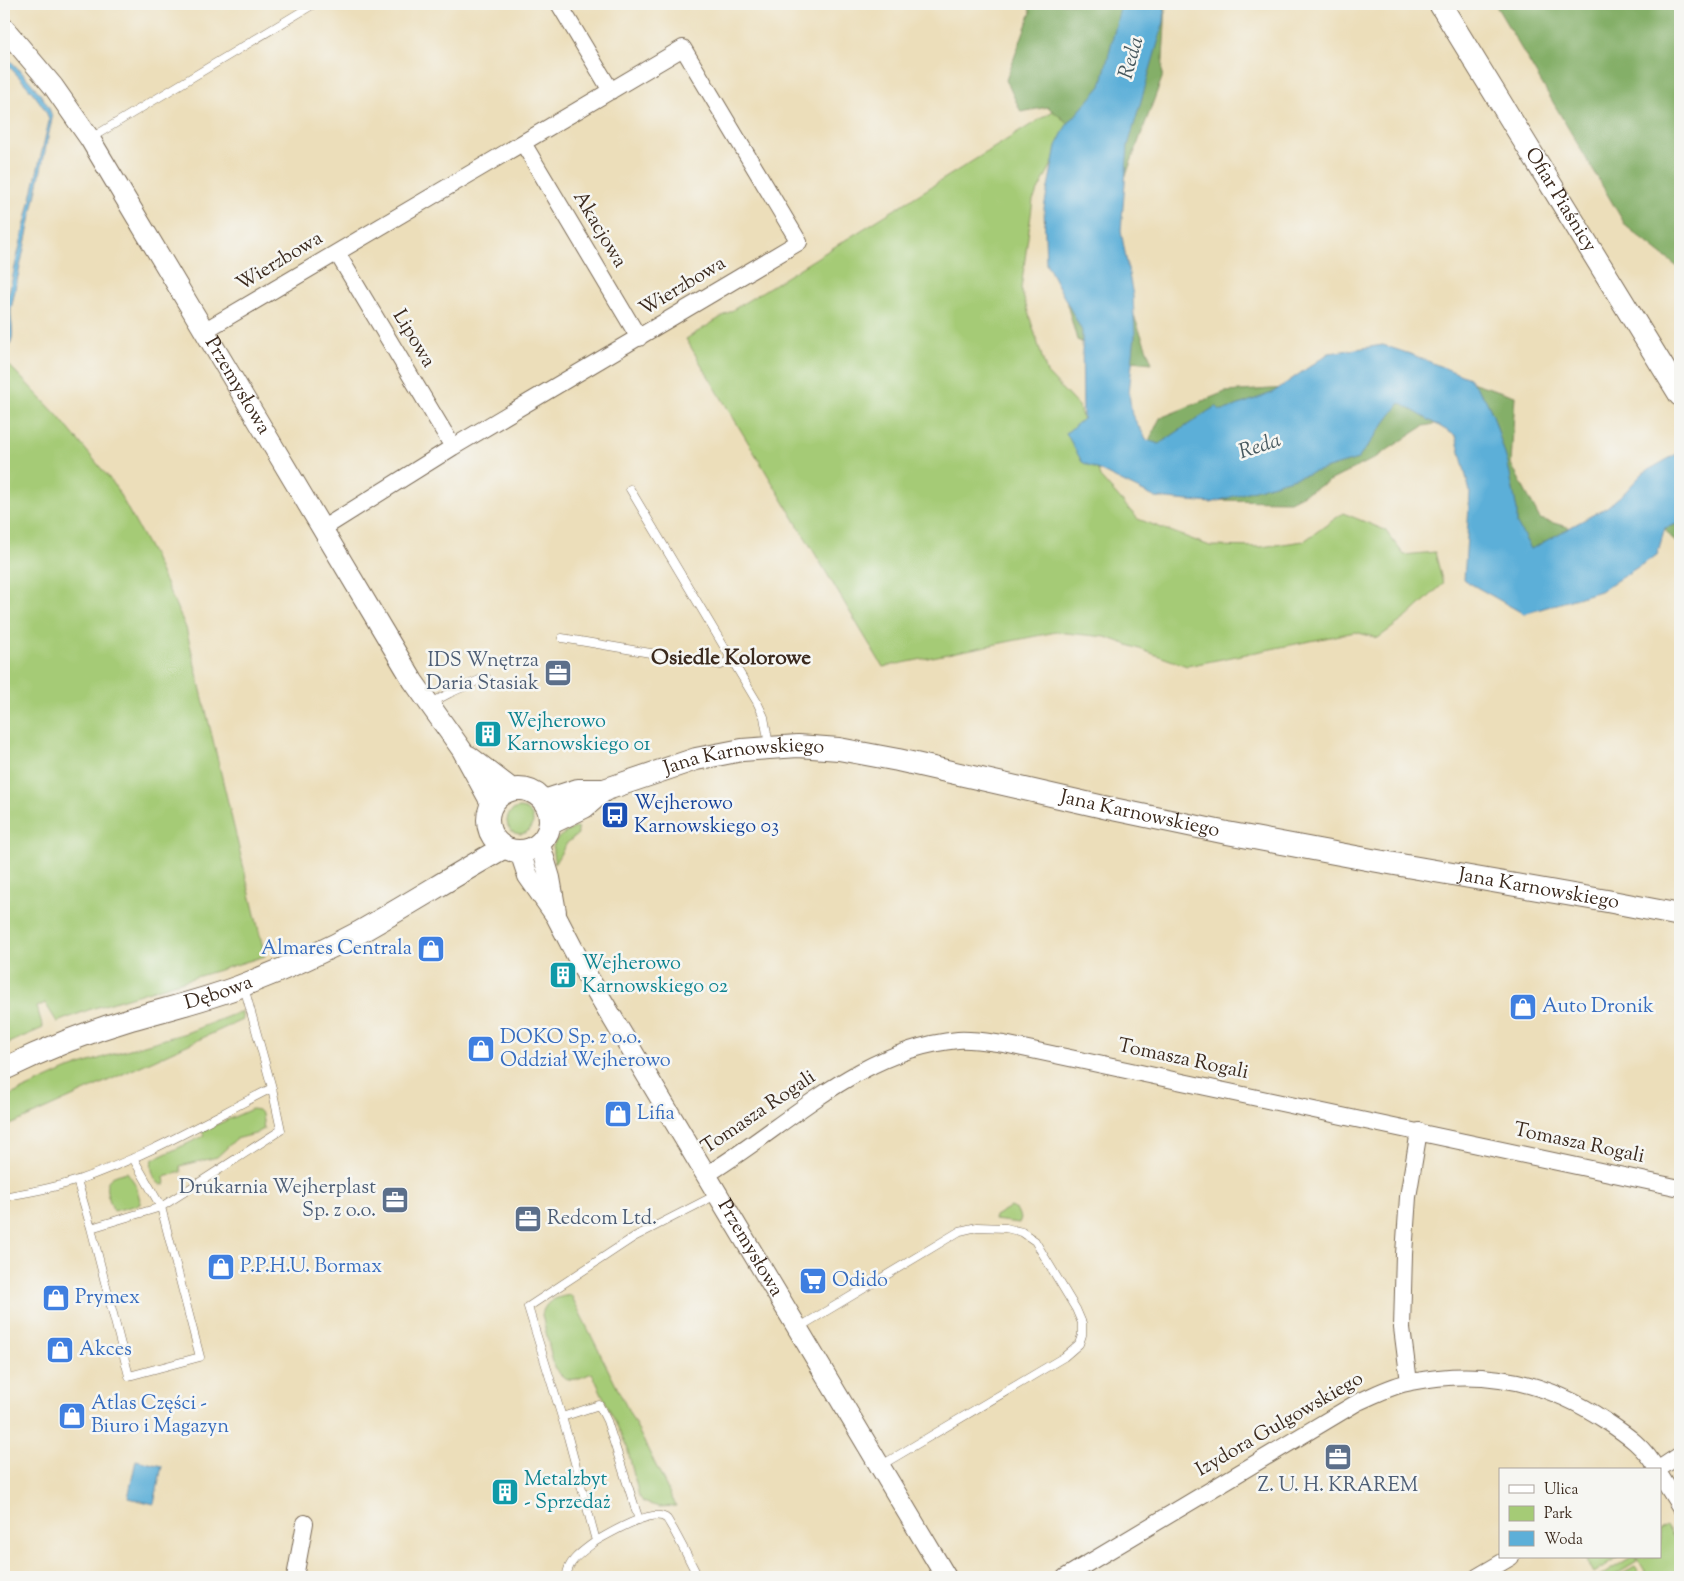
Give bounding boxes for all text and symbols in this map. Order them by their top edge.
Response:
water label: Reda [1112,33,1152,83]
street label: Ofiar Piaśnicy [1517,142,1604,258]
street label: Akacjowa [565,186,633,274]
street label: Wierzbowa [231,225,329,299]
street label: Wierzbowa [634,250,732,324]
street label: Lipowa [384,304,442,374]
street label: Przemysłowa [197,332,278,440]
water label: Reda [1235,426,1285,468]
district label: Osiedle Kolorowe [651,644,811,674]
place label: IDS Wnętrza Daria Stasiak [426,647,539,699]
office icon: IDS Wnętrza Daria Stasiak [543,658,573,688]
place label: Wejherowo Karnowskiego 01 [507,708,651,760]
building icon: Wejherowo Karnowskiego 01 [473,719,503,749]
street label: Jana Karnowskiego [659,731,825,784]
street label: Jana Karnowskiego [1056,783,1222,846]
place label: Wejherowo Karnowskiego 03 [634,790,779,842]
bus stop icon: Wejherowo Karnowskiego 03 [600,800,630,830]
street label: Jana Karnowskiego [1455,861,1622,918]
shop icon: Almares Centrala [416,934,446,964]
place label: Almares Centrala [261,935,412,964]
place label: Wejherowo Karnowskiego 02 [582,950,728,1002]
building icon: Wejherowo Karnowskiego 02 [548,960,578,990]
street label: Dębowa [181,968,257,1018]
shop icon: Auto Dronik [1508,992,1538,1022]
place label: Auto Dronik [1542,993,1654,1022]
place label: DOKO Sp. z o.o. Oddział Wejherowo [500,1024,671,1076]
street label: Tomasza Rogali [1115,1032,1251,1088]
shop icon: DOKO Sp. z o.o. Oddział Wejherowo [466,1034,496,1064]
street label: Tomasza Rogali [696,1064,822,1162]
shop icon: Lifia [603,1099,633,1129]
place label: Lifia [637,1100,675,1129]
street label: Tomasza Rogali [1511,1116,1647,1172]
place label: Drukarnia Wejherplast Sp. z o.o. [179,1174,376,1226]
office icon: Drukarnia Wejherplast Sp. z o.o. [380,1185,410,1215]
street label: Przemysłowa [709,1194,790,1303]
office icon: Redcom Ltd. [513,1204,543,1234]
place label: Redcom Ltd. [547,1205,657,1234]
shop icon: P.P.H.U. Bormax [206,1252,236,1282]
place label: P.P.H.U. Bormax [240,1253,382,1282]
supermarket icon: Odido [798,1266,828,1296]
place label: Odido [832,1267,888,1296]
shop icon: Prymex [41,1283,71,1313]
place label: Prymex [75,1284,140,1313]
shop icon: Akces [45,1335,75,1365]
place label: Akces [79,1336,132,1365]
street label: Izydora Gulgowskiego [1191,1365,1369,1485]
place label: Atlas Części - Biuro i Magazyn [91,1390,229,1442]
shop icon: Atlas Części - Biuro i Magazyn [57,1401,87,1431]
office icon: Z. U. H. KRAREM [1323,1442,1353,1472]
place label: Metalzbyt - Sprzedaż [524,1466,611,1518]
legend [1499,1468,1662,1558]
place label: Z. U. H. KRAREM [1258,1472,1418,1501]
building icon: Metalzbyt - Sprzedaż [490,1477,520,1507]
text: Ulica [1544,1480,1578,1501]
text: Park [1544,1504,1573,1525]
text: Woda [1544,1530,1583,1551]

